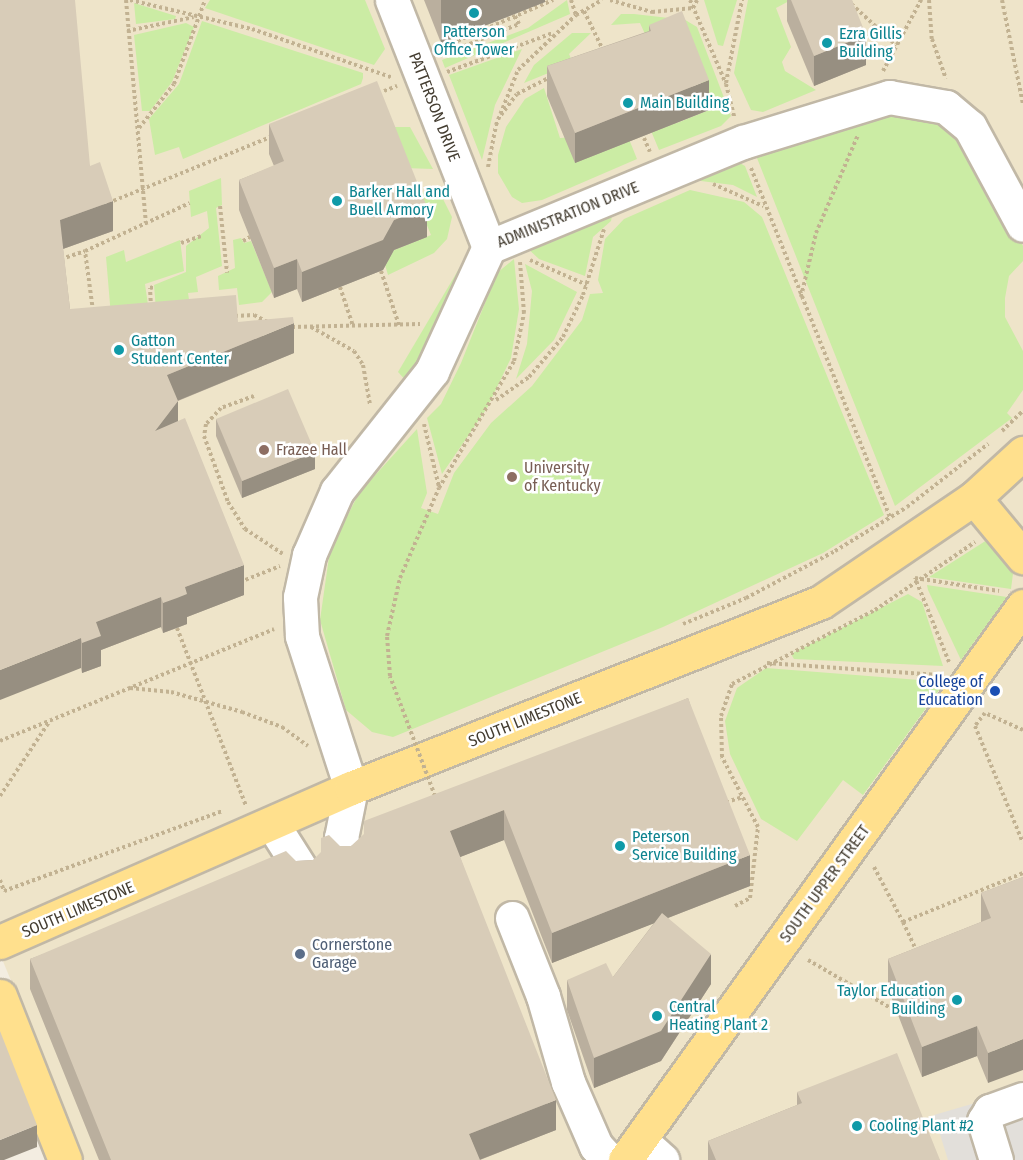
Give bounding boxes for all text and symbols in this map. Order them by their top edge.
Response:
marker: Patterson Office Tower [467,6,481,20]
place label: Patterson Office Tower [434,22,514,60]
place label: Ezra Gillis Building [839,24,902,62]
marker: Ezra Gillis Building [820,36,834,50]
street label: PATTERSON DRIVE [404,50,464,164]
place label: Main Building [640,93,729,113]
marker: Main Building [621,96,635,110]
street label: ADMINISTRATION DRIVE [494,178,642,252]
place label: Barker Hall and Buell Armory [349,182,450,220]
marker: Barker Hall and Buell Armory [330,194,344,208]
place label: Gatton Student Center [131,331,229,369]
marker: Gatton Student Center [112,343,126,357]
place label: Frazee Hall [276,440,347,460]
marker: Frazee Hall [257,443,271,457]
place label: University of Kentucky [524,458,601,496]
marker: University of Kentucky [505,470,519,484]
place label: College of Education [918,672,983,710]
marker: College of Education [988,684,1002,698]
street label: SOUTH LIMESTONE [466,689,584,751]
street label: SOUTH UPPER STREET [776,822,874,946]
place label: Peterson Service Building [632,827,737,865]
marker: Peterson Service Building [613,839,627,853]
street label: SOUTH LIMESTONE [19,878,137,942]
place label: Cornerstone Garage [312,935,392,973]
marker: Cornerstone Garage [293,947,307,961]
place label: Taylor Education Building [837,981,945,1019]
marker: Taylor Education Building [950,993,964,1007]
place label: Central Heating Plant 2 [669,997,768,1035]
marker: Central Heating Plant 2 [650,1009,664,1023]
place label: Cooling Plant #2 [869,1116,974,1136]
marker: Cooling Plant #2 [850,1119,864,1133]

